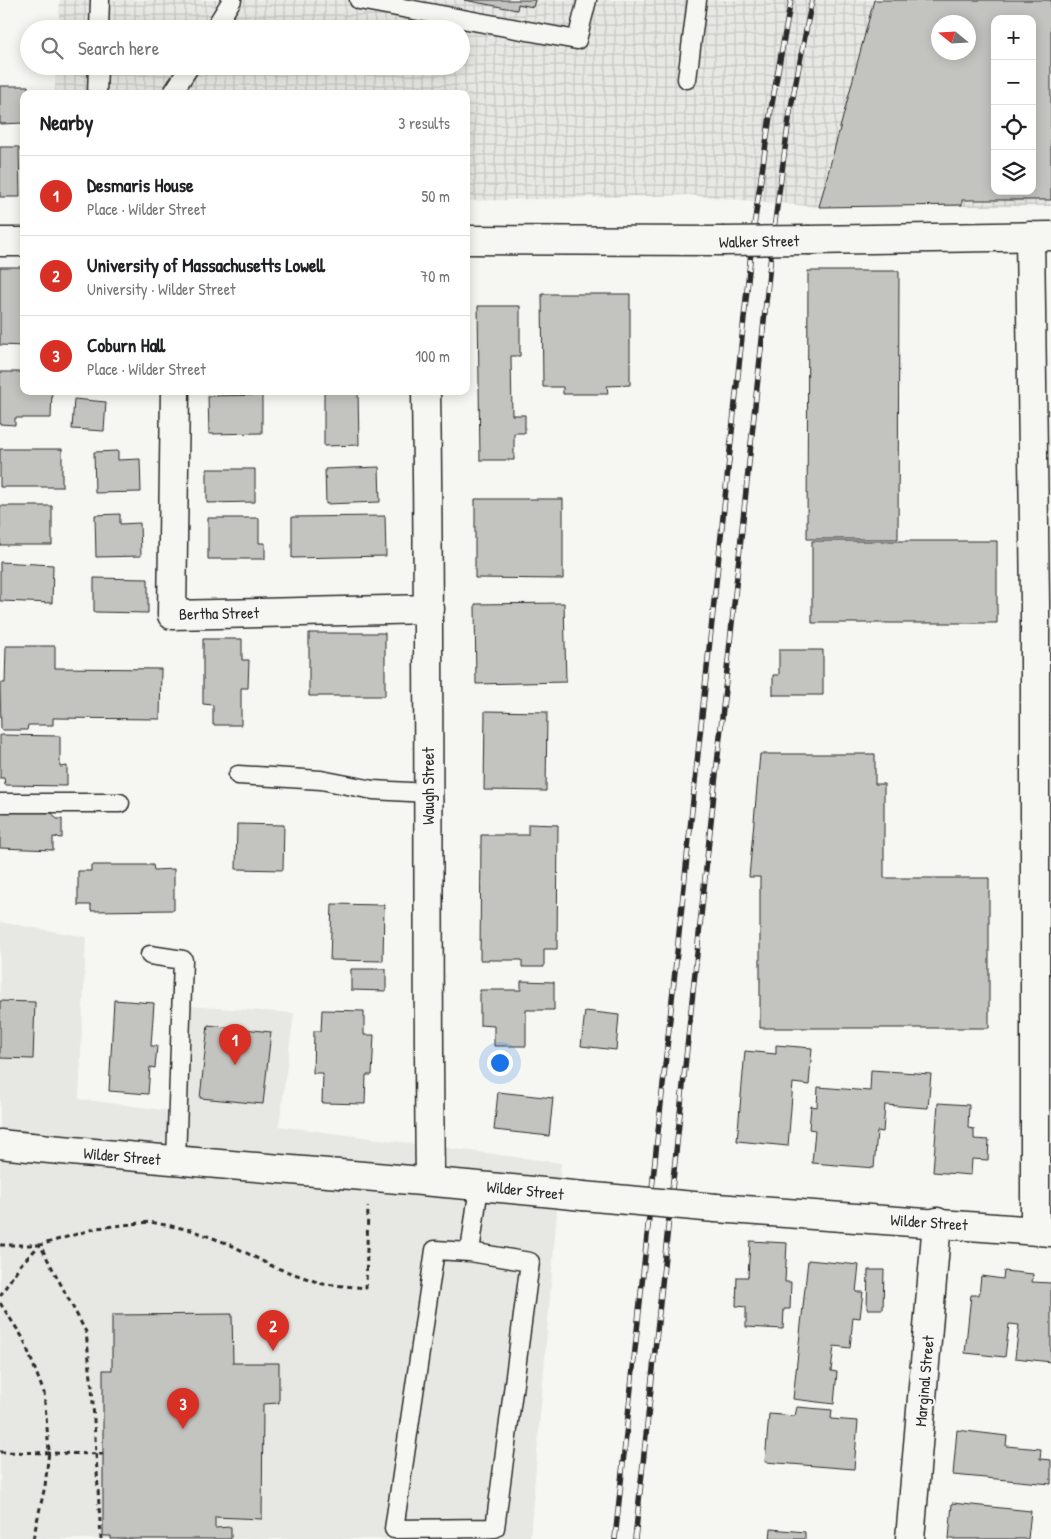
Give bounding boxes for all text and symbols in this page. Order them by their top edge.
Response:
north arrow [931,15,976,60]
map controls [991,15,1036,195]
button: + [991,15,1036,60]
search box [20,20,470,75]
icon: search [38,34,66,62]
text: Search here [78,35,159,61]
button: − [991,60,1036,105]
button: locate [991,105,1036,150]
text: Nearby [40,108,93,137]
text: 3 results [398,112,450,134]
button: layers [991,150,1036,195]
text: Desmaris House [87,172,194,198]
text: 1 [53,185,59,207]
text: 50 m [422,185,450,207]
text: Place · Wilder Street [87,198,206,220]
street label: Walker Street [719,229,800,253]
text: University of Massachusetts Lowell [87,252,325,278]
text: 2 [52,265,60,287]
text: 70 m [420,265,450,287]
text: University · Wilder Street [87,278,236,300]
text: Coburn Hall [87,332,165,358]
text: 3 [52,345,60,367]
text: 100 m [415,345,450,367]
text: Place · Wilder Street [87,358,206,380]
street label: Bertha Street [179,601,260,625]
street label: Waugh Street [417,747,439,825]
pin: 1 [219,1024,251,1065]
your location [487,1050,513,1076]
street label: Wilder Street [82,1142,162,1170]
street label: Wilder Street [485,1175,565,1205]
street label: Wilder Street [890,1208,969,1236]
pin: 2 [257,1310,289,1351]
street label: Marginal Street [909,1334,939,1427]
pin: 3 [167,1388,199,1429]

